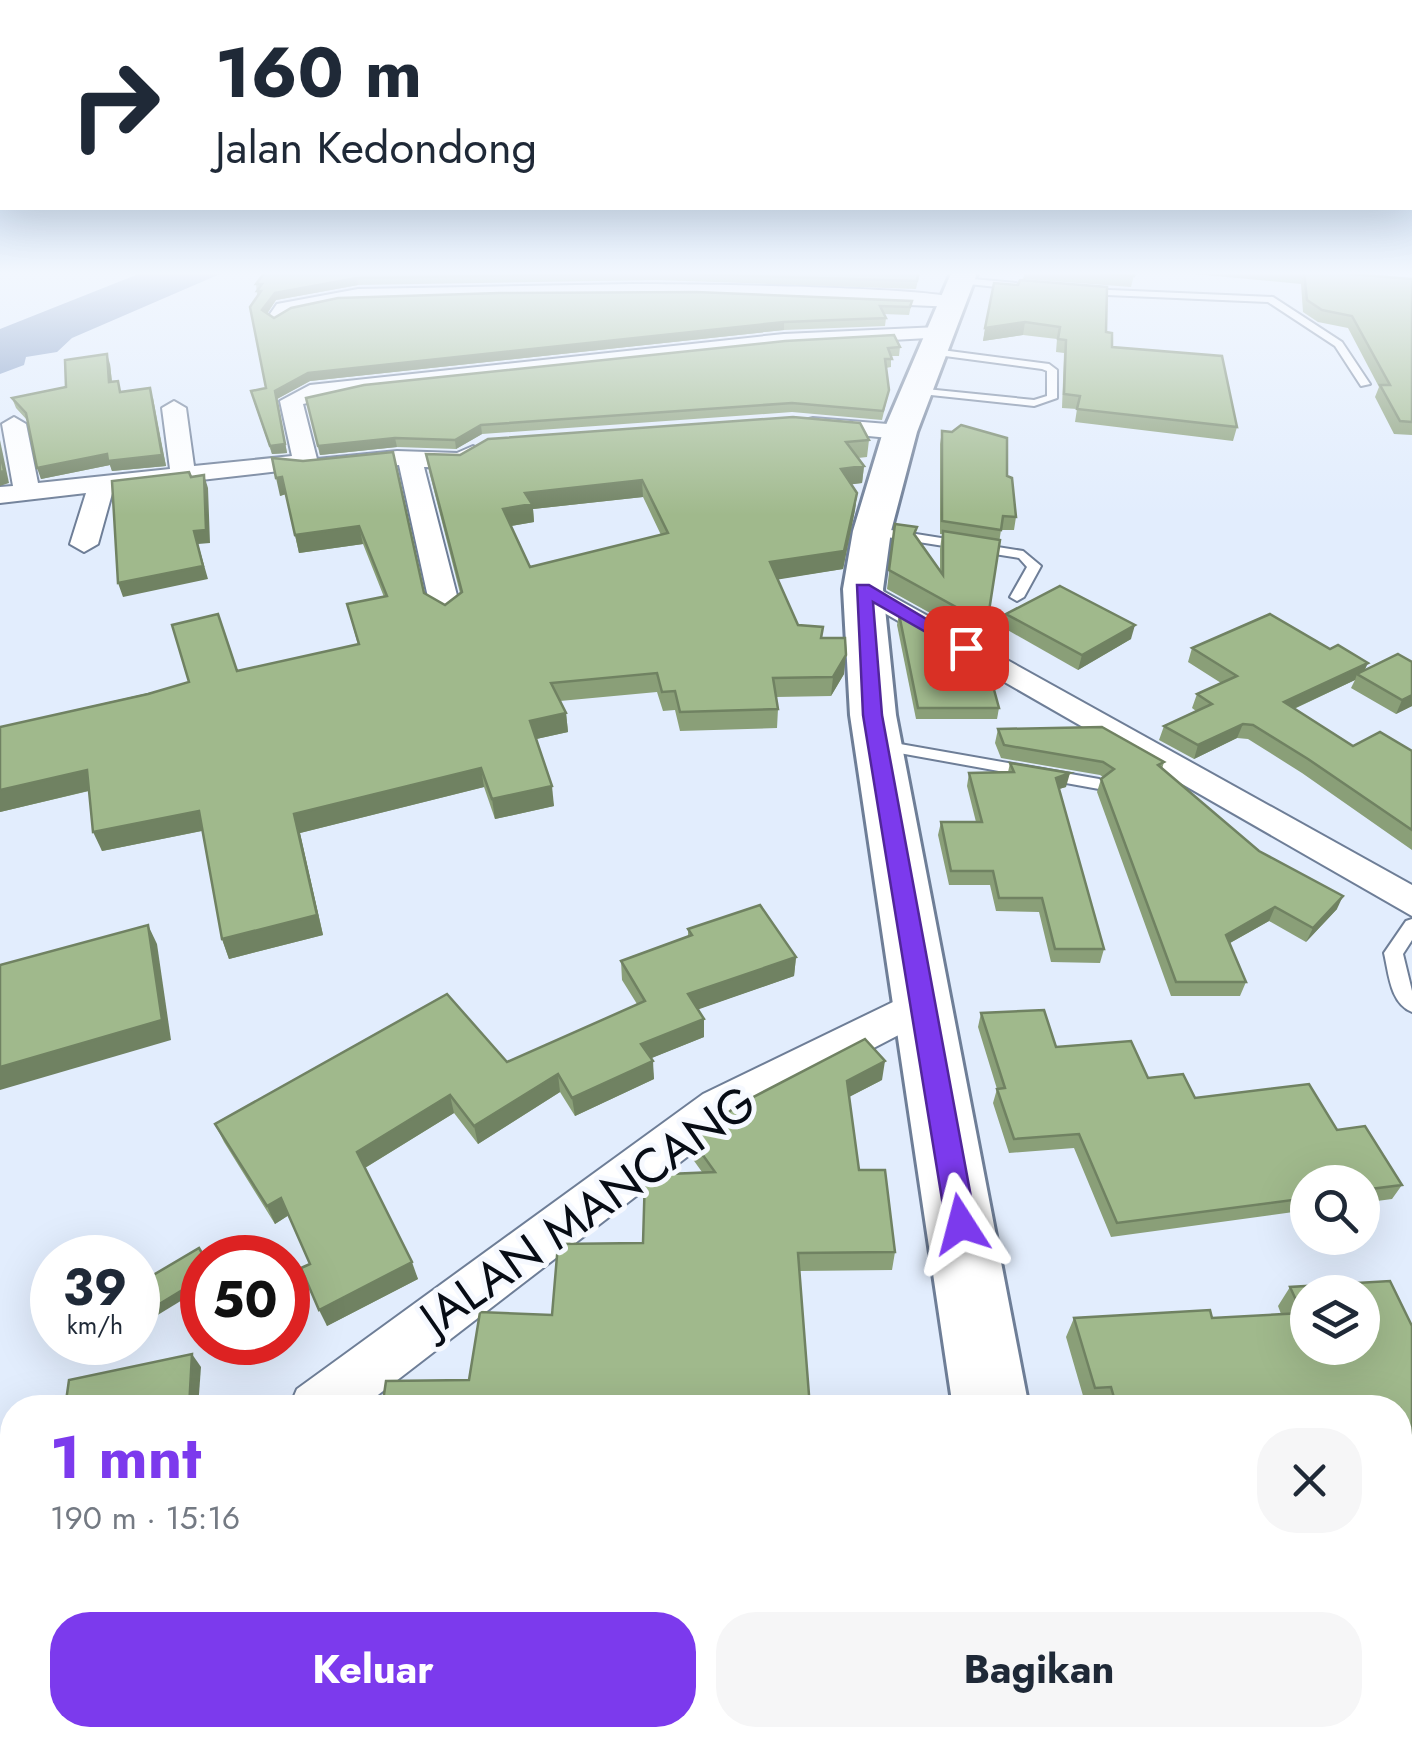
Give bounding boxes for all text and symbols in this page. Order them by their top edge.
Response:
text: 160 m [215,22,422,123]
icon: right [50,40,180,170]
text: Jalan Kedondong [215,115,537,180]
pin [924,606,1009,691]
icon: arrive [939,621,994,676]
street label: JALAN MANCANG [401,1068,770,1355]
map controls [1290,1165,1380,1365]
button: search [1290,1165,1380,1255]
position arrow [909,1172,1013,1276]
speed limit sign: 50 [180,1235,310,1365]
text: 39 [63,1251,127,1324]
button: layers [1290,1275,1380,1365]
text: km/h [67,1307,123,1343]
text: 1 mnt [50,1414,201,1501]
button: close [1257,1428,1362,1533]
text: 190 m · 15:16 [50,1495,240,1541]
button: Keluar [50,1612,696,1727]
button: Bagikan [716,1612,1362,1727]

